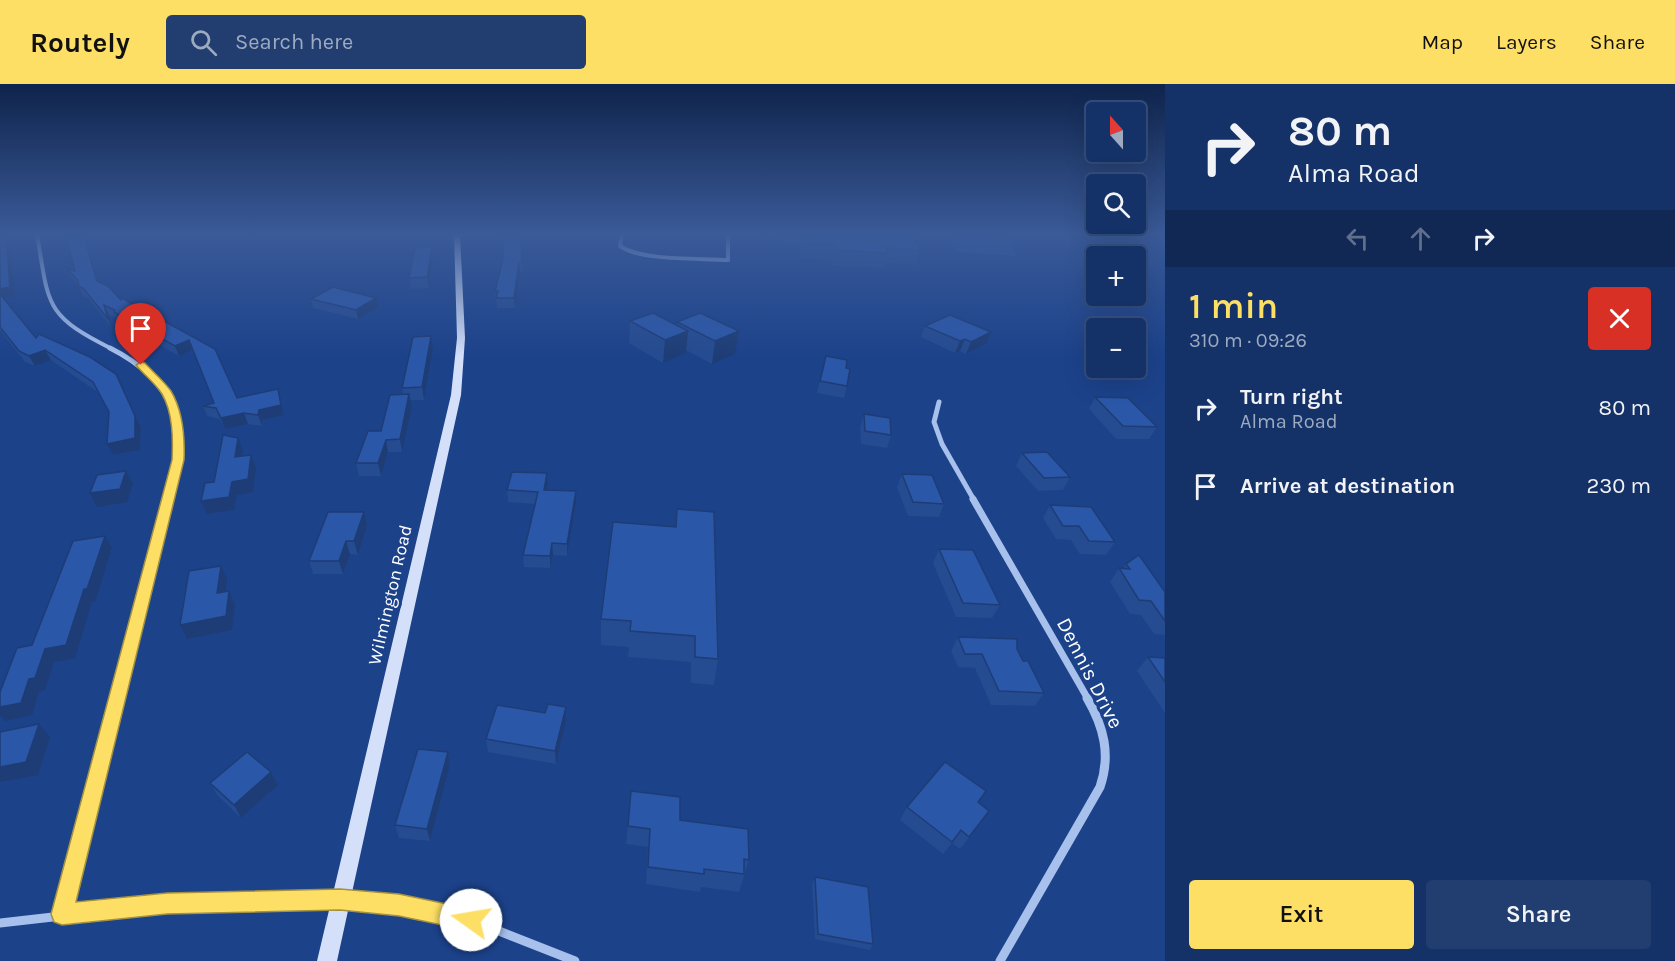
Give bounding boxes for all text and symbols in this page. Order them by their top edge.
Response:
search box [166,15,586,69]
text: Routely [30,26,130,59]
icon: search [187,26,220,59]
text: Search here [235,29,353,55]
text: Map [1421,30,1463,54]
text: Layers [1496,30,1557,54]
text: Share [1590,30,1645,54]
north arrow [1086,102,1146,162]
map controls [1086,102,1146,378]
text: 80 m [1288,106,1392,156]
icon: right [1189,108,1267,186]
text: Alma Road [1288,157,1420,189]
button: search [1086,174,1146,234]
icon: left [1341,222,1374,255]
icon: ahead [1404,222,1437,255]
icon: right [1467,222,1500,255]
button: + [1086,246,1146,306]
text: 1 min [1189,285,1278,327]
button: close [1588,287,1651,350]
pin [115,303,166,365]
icon: arrive [124,312,157,345]
button: − [1086,318,1146,378]
text: 310 m · 09:26 [1189,329,1307,352]
text: Turn right [1240,384,1343,410]
icon: right [1189,392,1222,425]
text: 80 m [1599,395,1651,421]
text: Alma Road [1240,410,1338,433]
icon: arrive [1189,470,1222,503]
text: Arrive at destination [1240,473,1455,499]
text: 230 m [1586,473,1651,499]
street label: Wilmington Road [363,523,417,667]
street label: Dennis Drive [1052,614,1128,732]
button: Exit [1189,880,1414,949]
button: Share [1426,880,1651,949]
position arrow [439,888,503,952]

